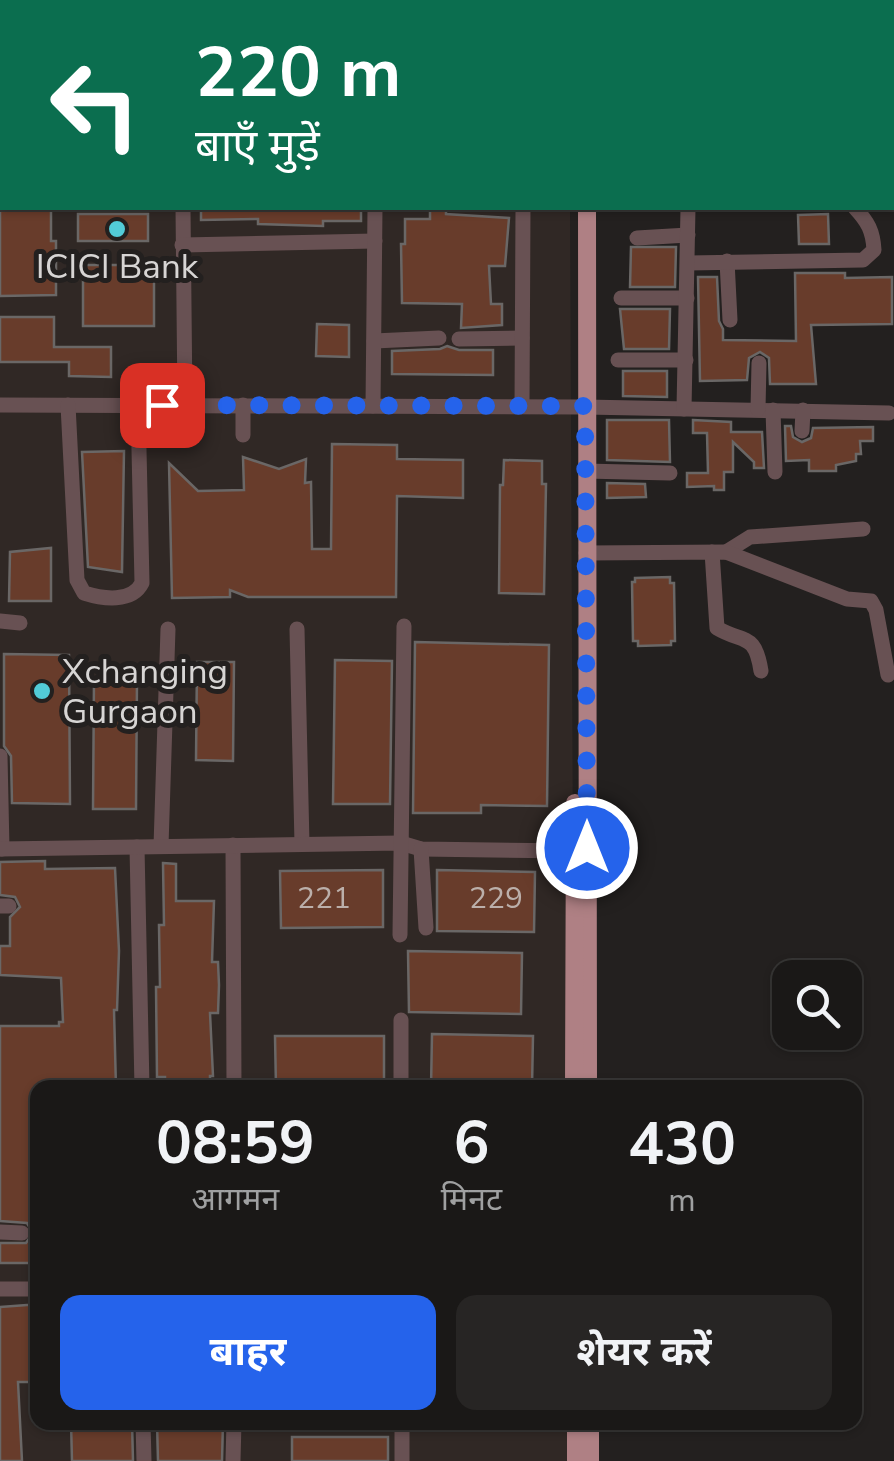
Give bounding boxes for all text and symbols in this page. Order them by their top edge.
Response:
text: 220 m [195,25,401,121]
icon: left [30,40,160,170]
text: बाएँ मुड़ें [195,116,320,177]
marker: ICICI Bank [106,218,128,240]
place label: ICICI Bank [36,243,199,290]
pin [120,363,205,448]
icon: arrive [135,378,190,433]
place label: Xchanging Gurgaon [62,648,228,735]
marker: Xchanging Gurgaon [31,680,53,702]
position arrow [535,796,639,900]
house number: 221 [297,878,351,919]
house number: 229 [469,878,523,919]
map controls [772,960,862,1050]
button: search [772,960,862,1050]
text: 08:59 [156,1102,315,1184]
text: 6 [453,1102,489,1184]
text: 430 [628,1103,736,1185]
text: आगमन [192,1178,279,1221]
text: मिनट [441,1178,502,1221]
text: m [668,1179,696,1222]
button: बाहर [60,1295,436,1410]
button: शेयर करें [456,1295,832,1410]

